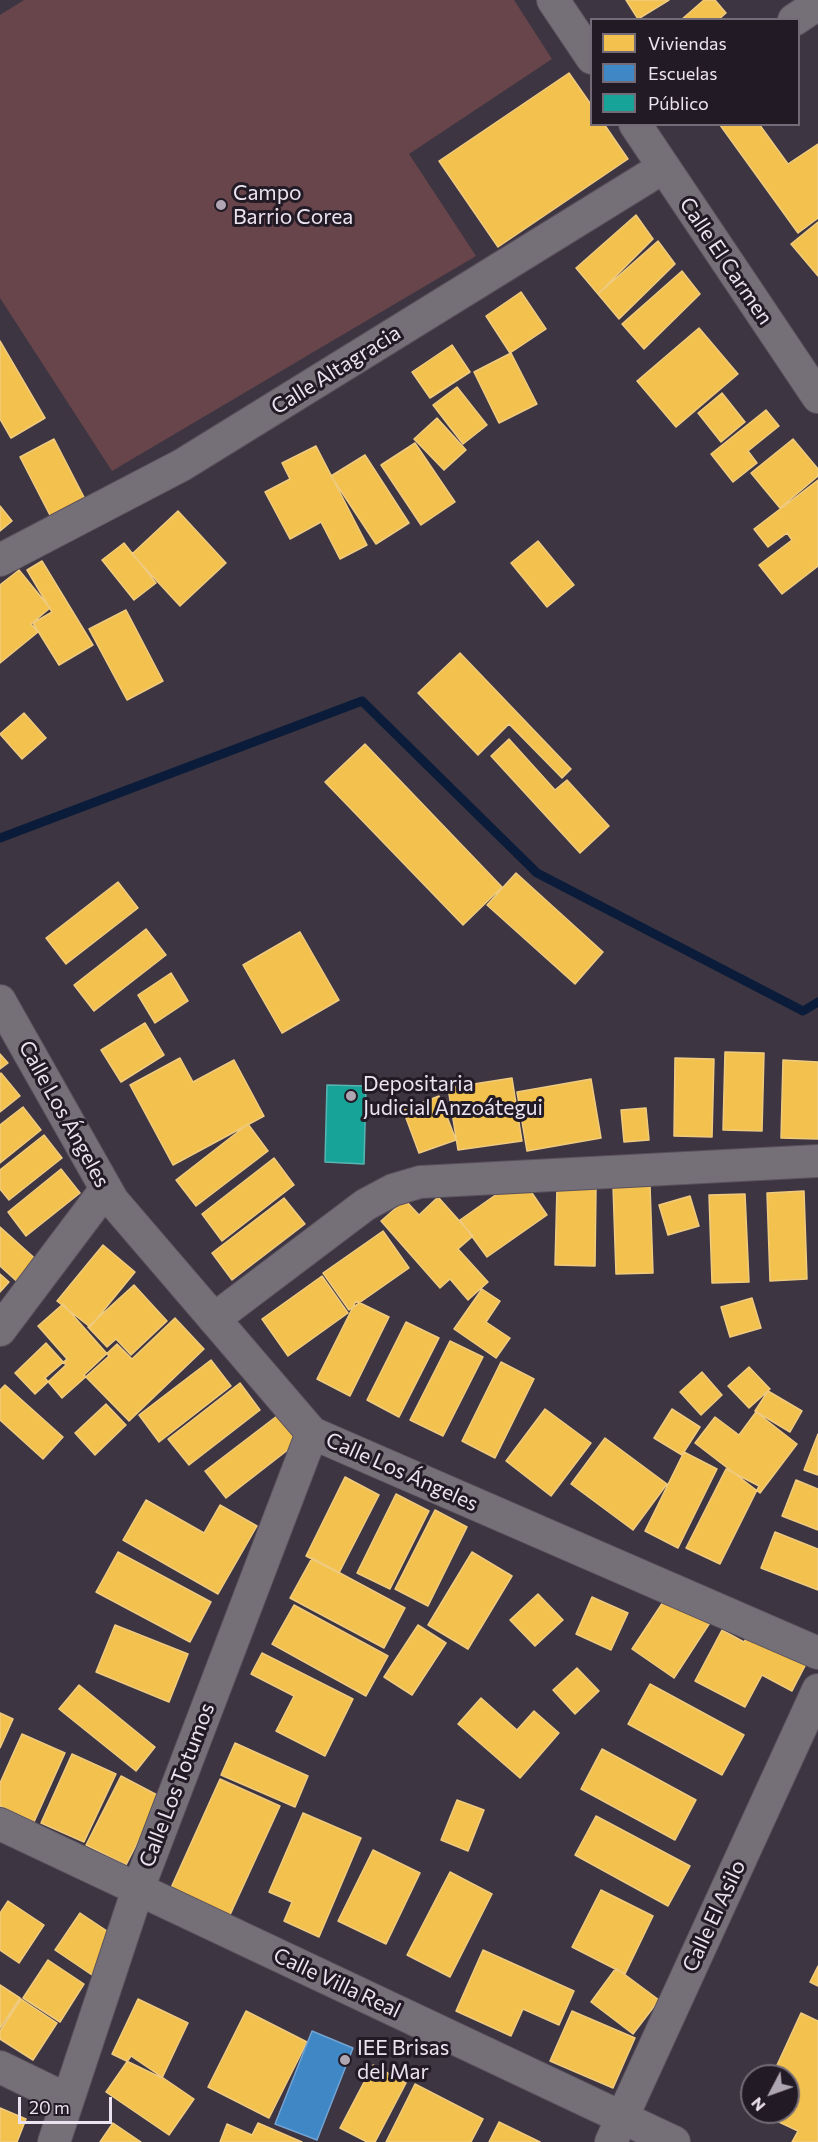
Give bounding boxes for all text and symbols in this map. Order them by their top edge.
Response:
legend [590,18,800,126]
text: Viviendas [648,32,727,54]
text: Escuelas [648,62,717,84]
text: Público [648,92,709,114]
place label: Campo Barrio Corea [233,180,353,230]
street label: Calle El Carmen [674,193,778,329]
marker: Campo Barrio Corea [214,198,228,212]
street label: Calle Altagracia [267,320,405,420]
street label: Calle Los Ángeles [13,1036,115,1192]
place label: Depositaria Judicial Anzoátegui [363,1071,543,1121]
marker: Depositaria Judicial Anzoátegui [344,1089,358,1103]
street label: Calle Los Ángeles [322,1427,482,1517]
street label: Calle Los Totumos [134,1699,220,1871]
street label: Calle El Asilo [677,1856,751,1976]
street label: Calle Villa Real [269,1943,405,2023]
place label: IEE Brisas del Mar [357,2035,449,2085]
marker: IEE Brisas del Mar [338,2053,352,2067]
north arrow [740,2064,800,2124]
scale bar [21,2085,116,2123]
text: N [746,2094,769,2116]
text: 20 m [29,2096,70,2118]

